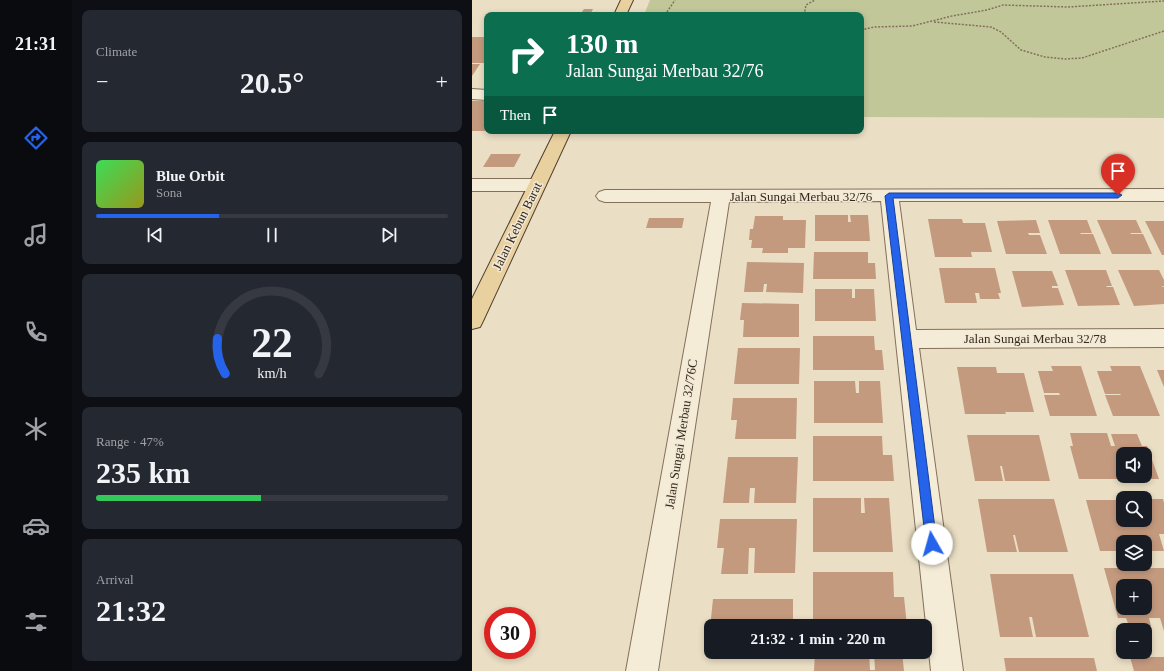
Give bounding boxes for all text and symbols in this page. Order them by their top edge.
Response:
icon: right [500,28,552,80]
text: 130 m [566,28,638,59]
text: 21:31 [15,34,57,54]
text: Climate [96,44,137,59]
text: Jalan Sungai Merbau 32/76 [566,61,763,81]
text: 20.5° [240,66,304,99]
text: − [96,69,108,94]
text: + [436,69,448,94]
icon: arrive [539,104,561,126]
text: Then [500,107,531,123]
icon: directions [22,124,50,152]
pin [1101,154,1135,195]
icon: arrive [1107,160,1129,182]
text: Blue Orbit [156,168,225,184]
street label: Jalan Kebun Barat [489,179,545,272]
text: Sona [156,185,182,200]
street label: Jalan Sungai Merbau 32/76 [730,189,873,204]
icon: music [22,221,50,249]
icon: previous [144,224,166,246]
icon: pause [261,224,283,246]
icon: next [378,224,400,246]
icon: phone [22,318,50,346]
text: 22 [251,319,293,365]
street label: Jalan Sungai Merbau 32/78 [964,331,1106,346]
street label: Jalan Sungai Merbau 32/76C [662,358,700,510]
text: km/h [257,364,287,380]
icon: climate [22,415,50,443]
text: Range · 47% [96,434,164,449]
map controls [1116,447,1152,659]
button: sound [1116,447,1152,483]
text: 235 km [96,456,190,489]
button: search [1116,491,1152,527]
icon: car [22,512,50,540]
position arrow [911,523,953,565]
button: layers [1116,535,1152,571]
text: Arrival [96,572,134,587]
button: + [1116,579,1152,615]
text: 21:32 [96,594,166,627]
speed limit sign: 30 [484,607,536,659]
icon: filters [22,608,50,636]
button: − [1116,623,1152,659]
text: 21:32 · 1 min · 220 m [751,631,886,647]

